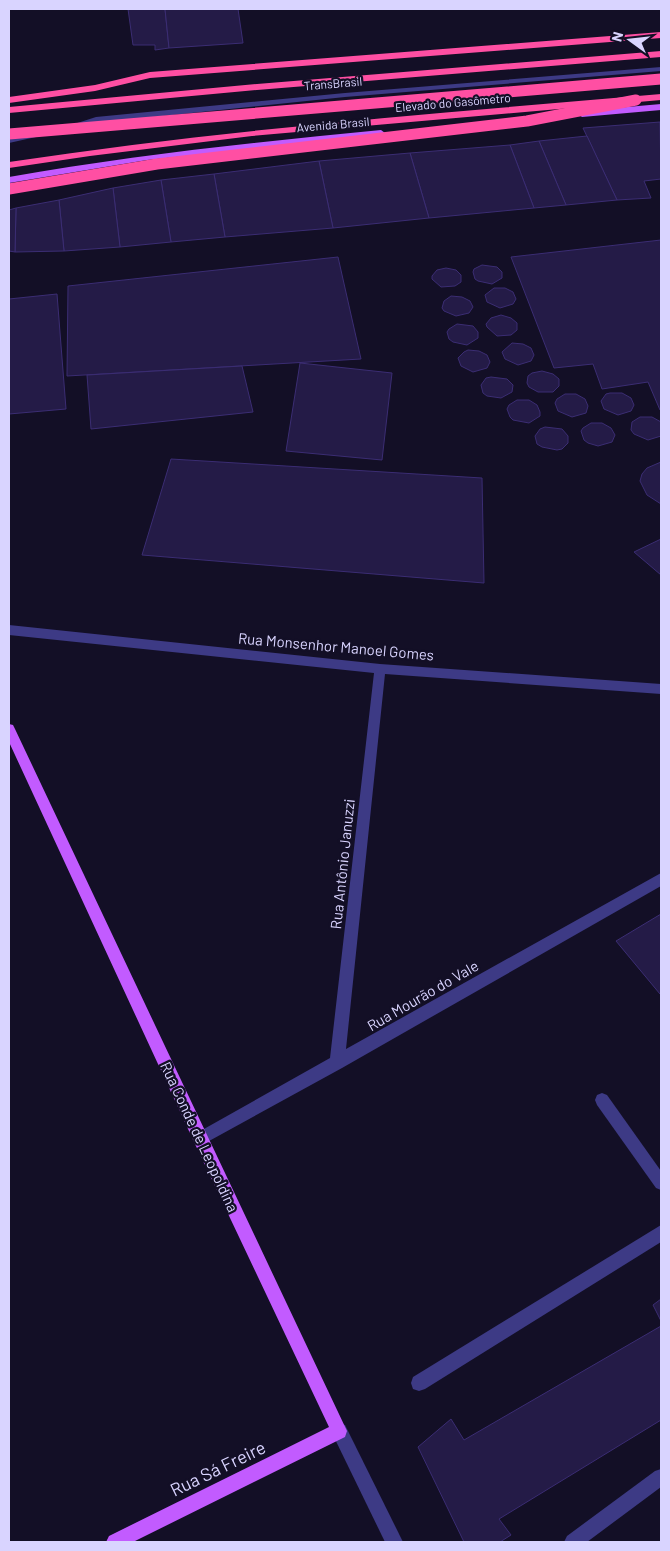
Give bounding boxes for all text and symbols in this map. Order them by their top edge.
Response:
north arrow [605,15,655,65]
text: N [608,30,626,43]
street label: TransBrasil [303,73,363,93]
street label: Elevado do Gasômetro [395,90,511,114]
street label: Avenida Brasil [296,114,370,134]
street label: Rua Monsenhor Manoel Gomes [237,628,435,664]
street label: Rua Antônio Januzzi [326,798,358,930]
street label: Rua Mourão do Vale [364,956,481,1034]
street label: Rua Conde de Leopoldina [157,1059,243,1215]
street label: Rua Sá Freire [166,1436,269,1501]

